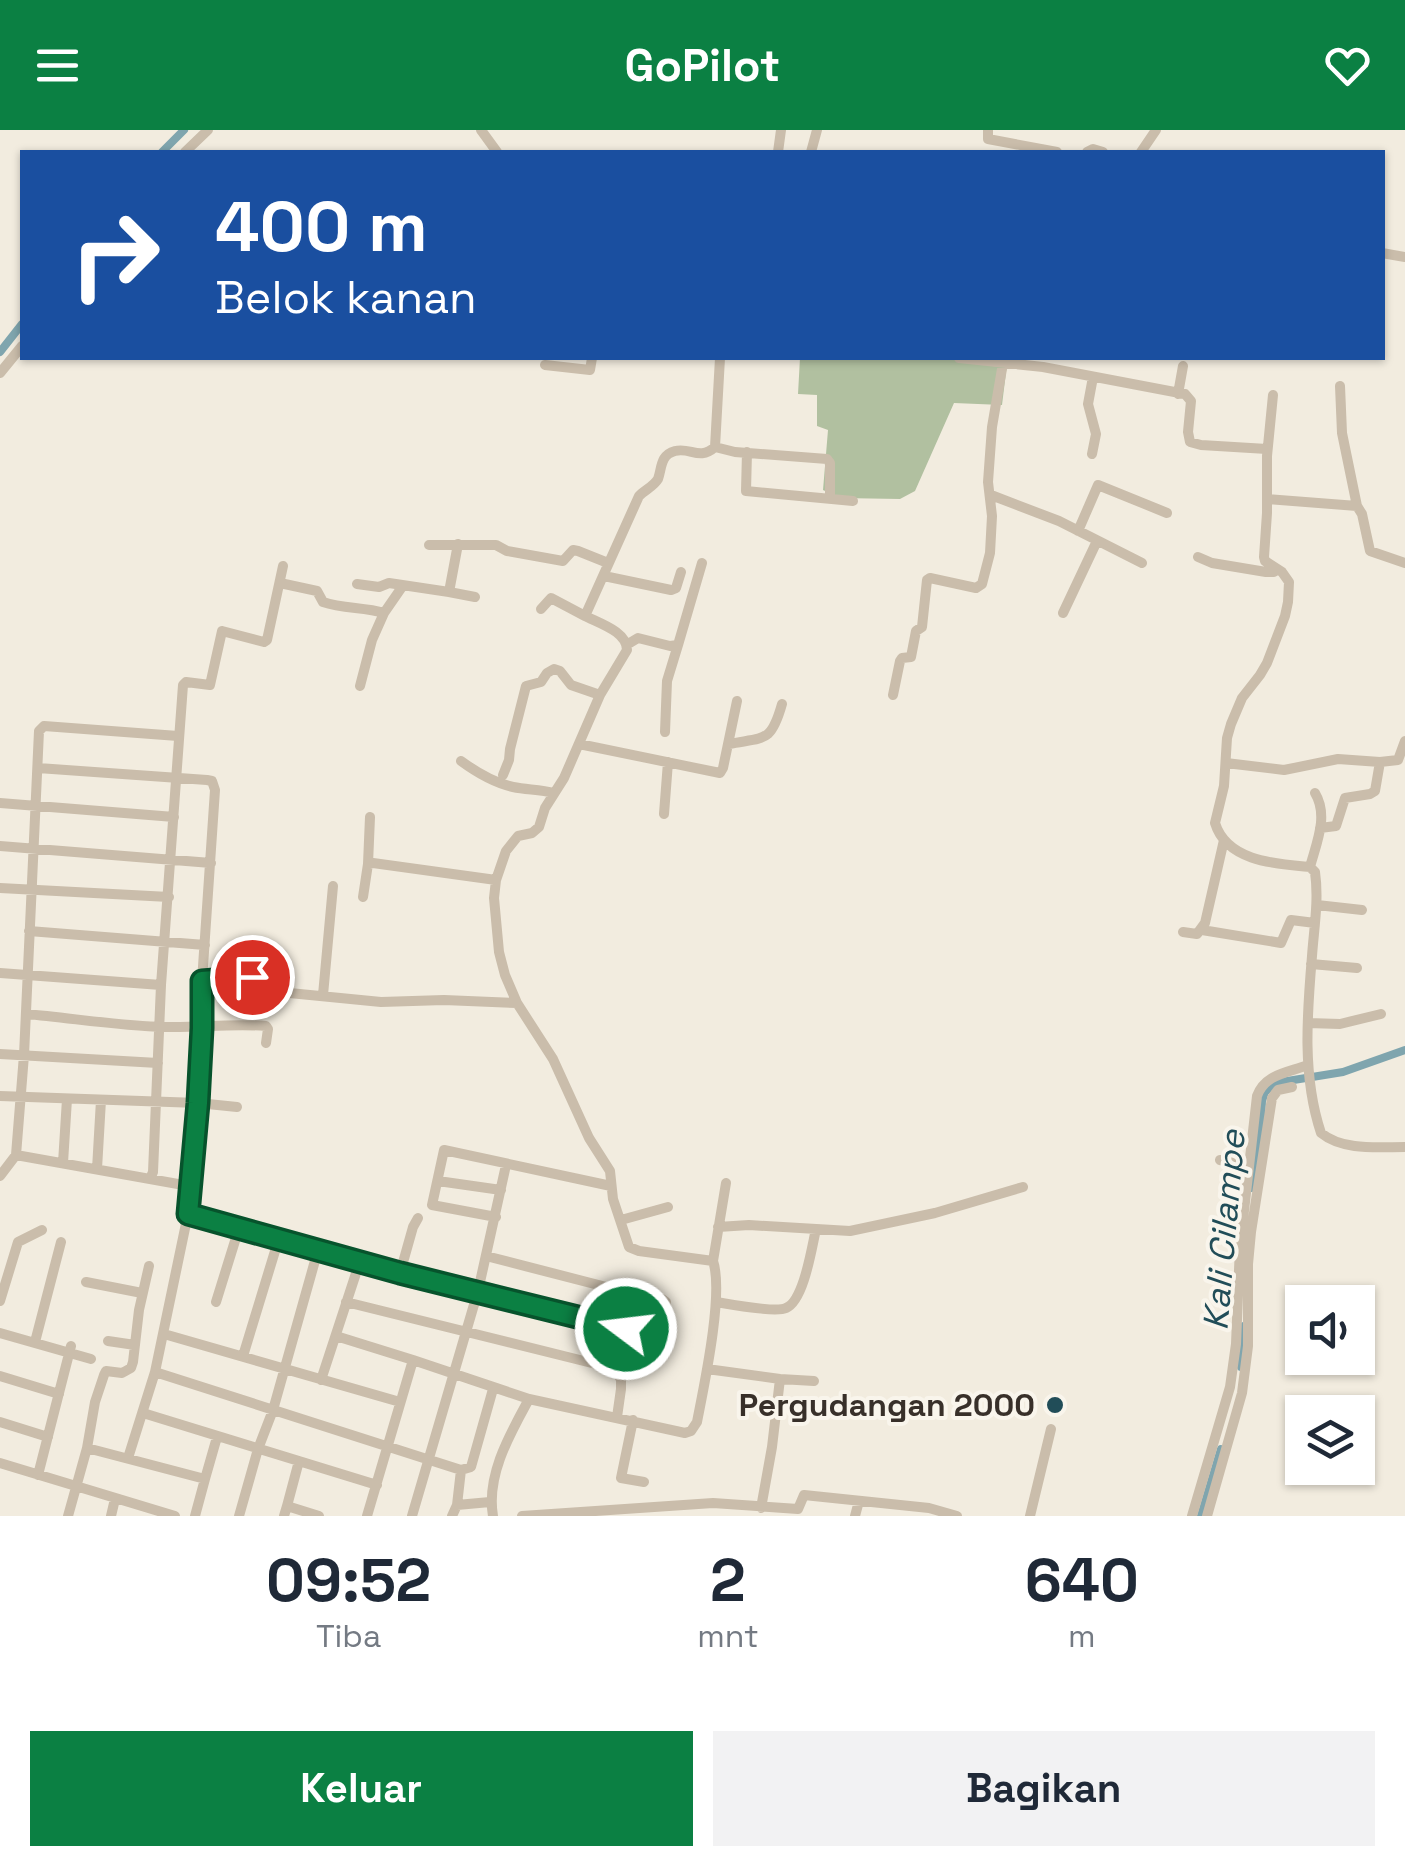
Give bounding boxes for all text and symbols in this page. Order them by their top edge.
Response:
text: GoPilot [625,37,780,94]
icon: menu [30,38,85,93]
icon: heart [1320,38,1375,93]
text: 400 m [215,182,428,271]
icon: right [50,190,180,320]
text: Belok kanan [215,269,477,326]
pin [210,935,295,1020]
icon: arrive [225,950,280,1005]
water label: Kali Cilampe [1193,1127,1255,1332]
position arrow [574,1277,678,1381]
map controls [1285,1285,1375,1485]
button: sound [1285,1285,1375,1375]
place label: Pergudangan 2000 [739,1385,1035,1425]
marker: Pergudangan 2000 [1044,1394,1066,1416]
button: layers [1285,1395,1375,1485]
text: 09:52 [266,1542,431,1619]
text: 2 [710,1542,746,1619]
text: 640 [1025,1542,1139,1619]
text: Tiba [316,1616,381,1656]
text: mnt [697,1616,759,1656]
text: m [1068,1616,1096,1656]
button: Keluar [30,1731,693,1846]
button: Bagikan [713,1731,1375,1846]

